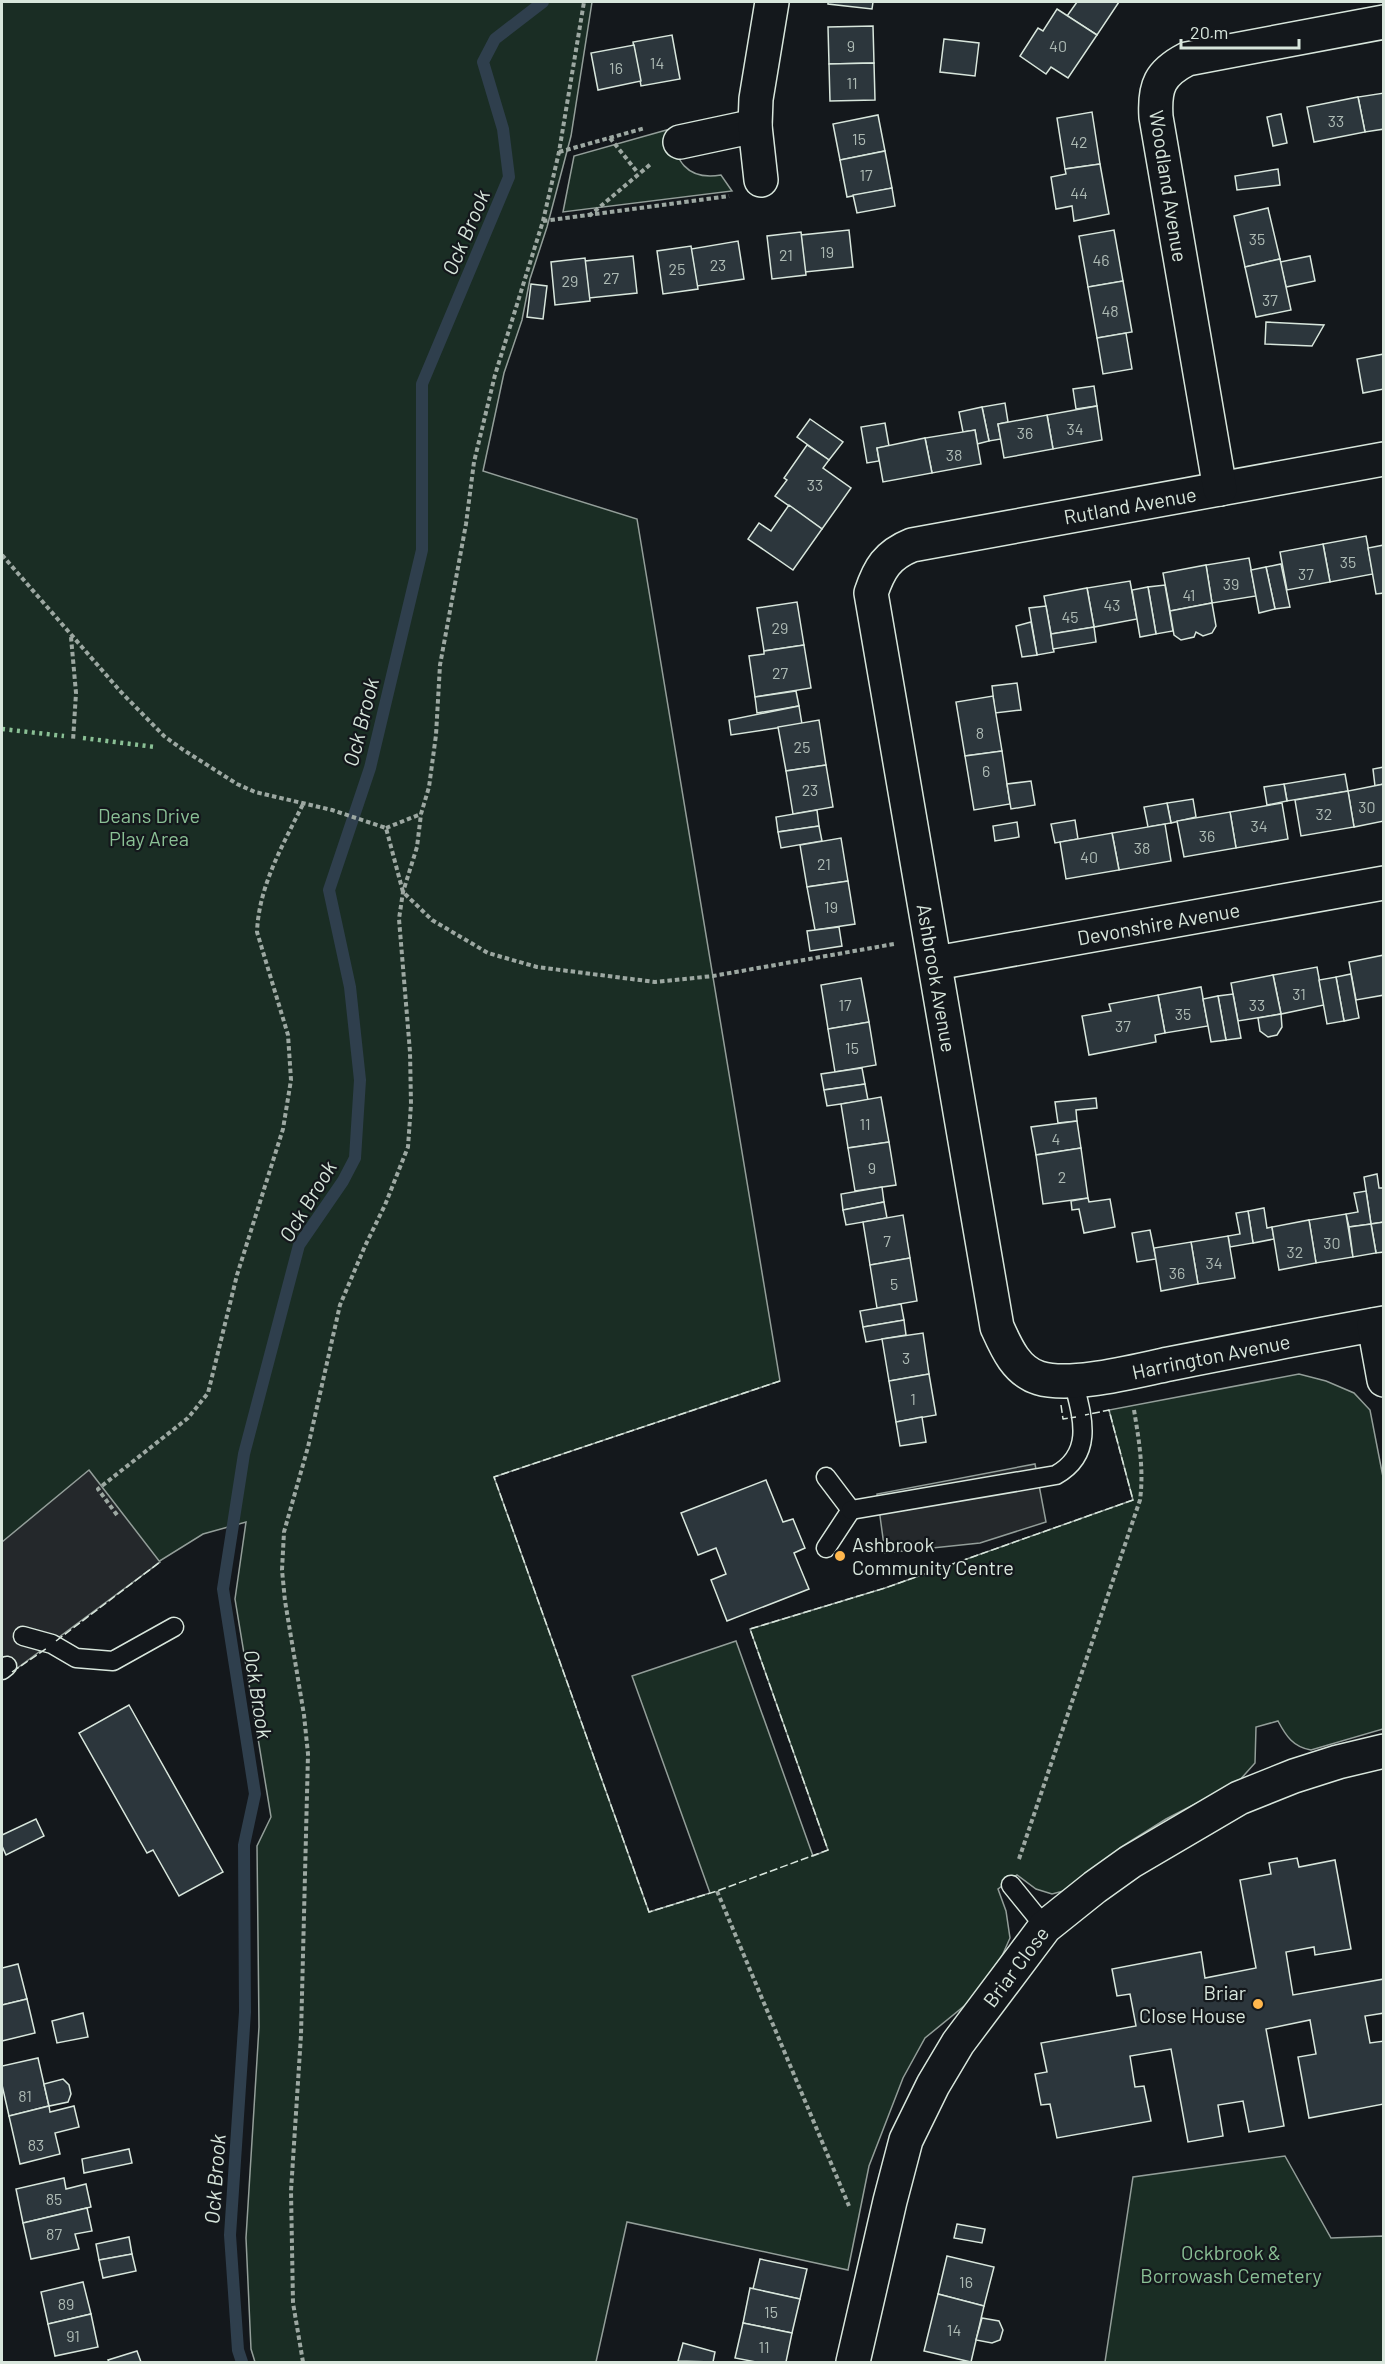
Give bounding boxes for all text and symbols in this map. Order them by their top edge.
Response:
scale bar [1181,12,1300,50]
text: 20 m [1190,21,1228,43]
house number: 9 [847,36,855,55]
house number: 40 [1049,36,1067,55]
house number: 14 [650,53,664,72]
house number: 16 [609,58,623,77]
house number: 11 [846,73,858,92]
street label: Woodland Avenue [1145,108,1193,264]
house number: 33 [1328,111,1344,130]
house number: 15 [852,129,866,148]
house number: 42 [1070,132,1088,151]
house number: 17 [859,165,873,184]
house number: 44 [1070,183,1088,202]
water label: Ock Brook [436,185,494,278]
house number: 35 [1249,229,1265,248]
house number: 19 [820,242,834,261]
house number: 21 [779,245,793,264]
house number: 46 [1092,250,1110,269]
house number: 23 [710,255,726,274]
house number: 25 [669,259,685,278]
house number: 27 [603,268,619,287]
house number: 29 [562,271,578,290]
house number: 37 [1262,290,1278,309]
house number: 48 [1101,301,1119,320]
house number: 34 [1066,419,1084,438]
house number: 36 [1017,423,1033,442]
house number: 38 [946,445,962,464]
house number: 33 [807,475,823,494]
street label: Rutland Avenue [1062,482,1198,528]
house number: 35 [1340,552,1356,571]
house number: 37 [1298,564,1314,583]
house number: 39 [1223,574,1239,593]
house number: 41 [1183,585,1195,604]
house number: 43 [1103,595,1121,614]
house number: 45 [1061,607,1079,626]
house number: 29 [772,618,788,637]
house number: 27 [772,663,788,682]
water label: Ock Brook [337,675,383,769]
house number: 8 [976,723,984,742]
house number: 25 [794,737,810,756]
house number: 6 [982,761,990,780]
house number: 23 [802,780,818,799]
house number: 30 [1358,797,1376,816]
park label: Deans Drive Play Area [98,803,200,850]
house number: 32 [1316,804,1332,823]
house number: 34 [1250,816,1268,835]
house number: 36 [1199,826,1215,845]
house number: 38 [1134,838,1150,857]
house number: 40 [1080,847,1098,866]
house number: 21 [817,854,831,873]
house number: 19 [824,897,838,916]
street label: Devonshire Avenue [1075,897,1242,950]
street label: Ashbrook Avenue [913,902,962,1054]
house number: 31 [1292,984,1306,1003]
house number: 17 [838,995,852,1014]
house number: 33 [1249,995,1265,1014]
house number: 35 [1175,1004,1191,1023]
house number: 37 [1115,1016,1131,1035]
house number: 15 [845,1038,859,1057]
house number: 11 [859,1114,871,1133]
house number: 4 [1052,1129,1060,1148]
water label: Ock Brook [273,1155,341,1246]
house number: 9 [868,1158,876,1177]
house number: 2 [1058,1167,1066,1186]
house number: 7 [883,1231,891,1250]
house number: 30 [1323,1233,1341,1252]
house number: 32 [1287,1242,1303,1261]
house number: 34 [1205,1253,1223,1272]
house number: 36 [1169,1263,1185,1282]
house number: 5 [890,1274,898,1293]
street label: Harrington Avenue [1130,1329,1292,1384]
house number: 3 [902,1348,910,1367]
house number: 1 [910,1389,916,1408]
place label: Ashbrook Community Centre [852,1532,1014,1579]
marker: Ashbrook Community Centre [833,1549,847,1563]
water label: Ock Brook [240,1648,279,1741]
street label: Briar Close [977,1922,1053,2011]
place label: Briar Close House [1139,1980,1246,2027]
marker: Briar Close House [1251,1997,1265,2011]
house number: 81 [18,2086,32,2105]
water label: Ock Brook [198,2132,230,2225]
house number: 83 [28,2135,44,2154]
house number: 85 [46,2189,62,2208]
house number: 87 [46,2224,62,2243]
park label: Ockbrook & Borrowash Cemetery [1140,2240,1322,2287]
house number: 16 [959,2272,973,2291]
house number: 89 [58,2294,74,2313]
house number: 15 [764,2302,778,2321]
house number: 14 [947,2320,961,2339]
house number: 91 [66,2326,80,2345]
house number: 11 [758,2337,770,2356]

